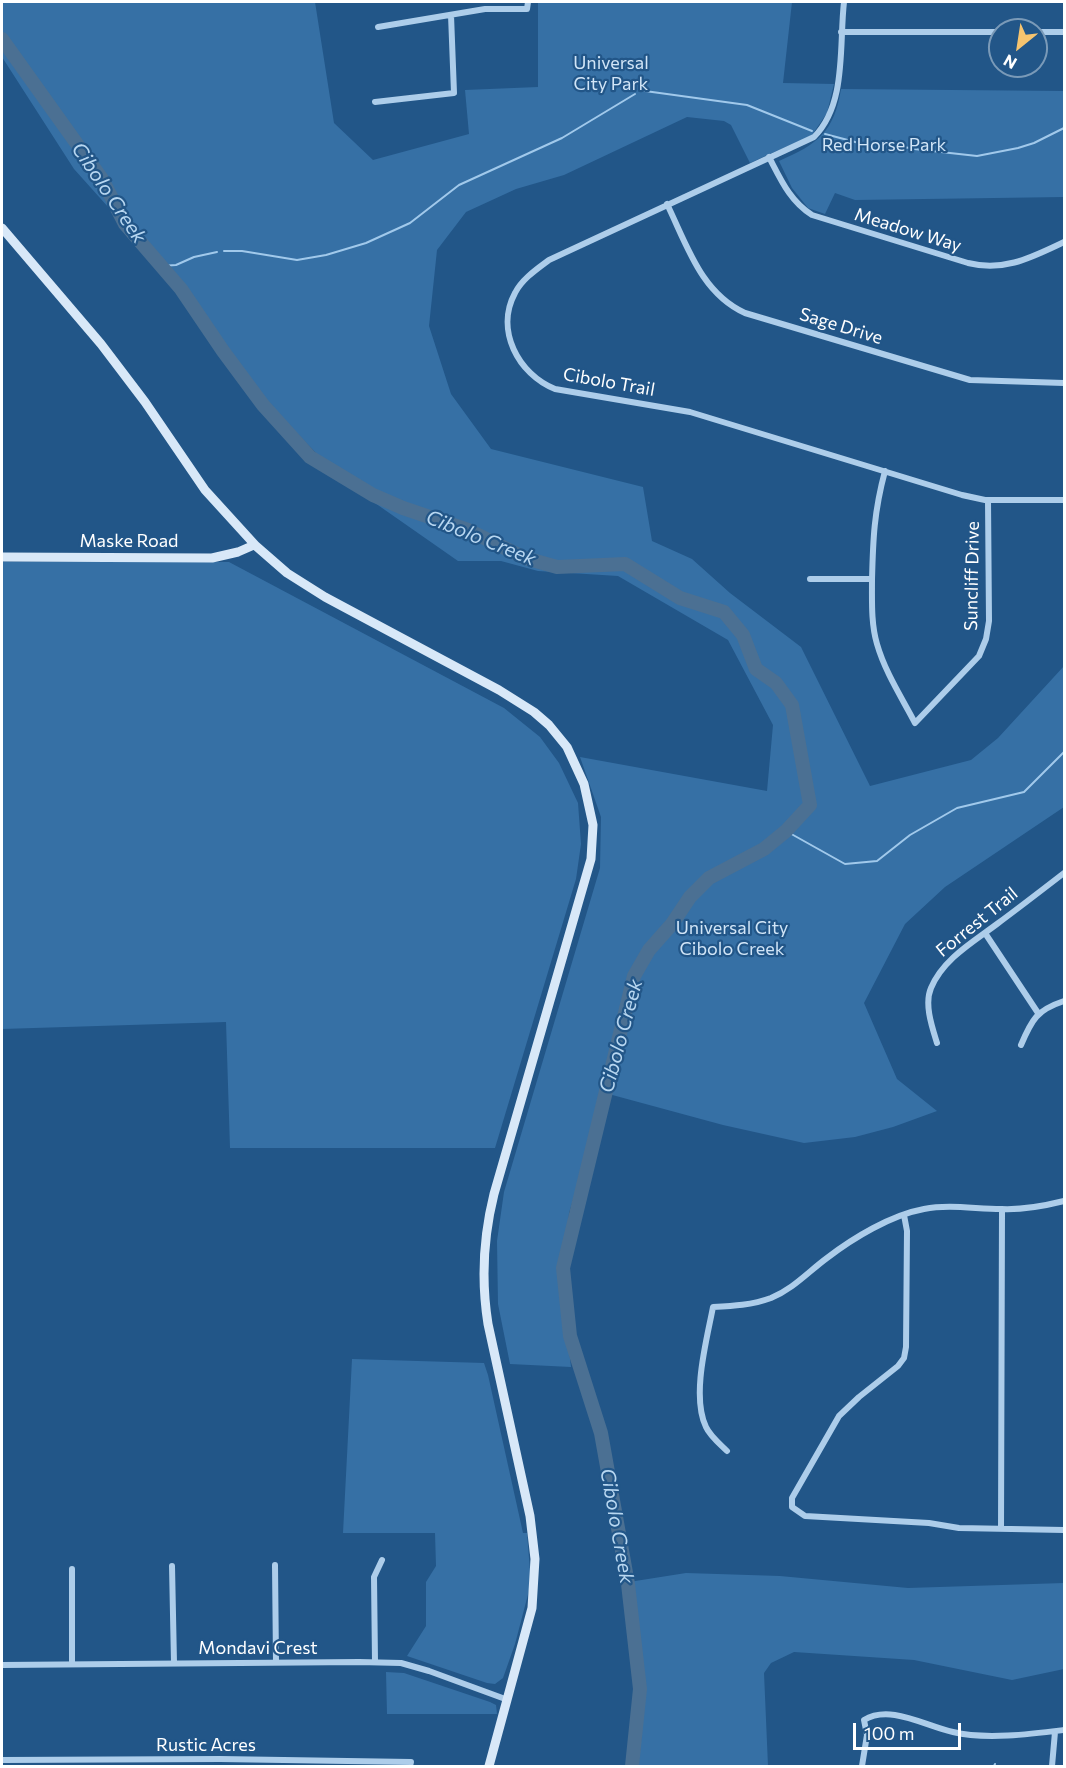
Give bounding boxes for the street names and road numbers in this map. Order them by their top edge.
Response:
street label: Meadow Way [852,203,964,257]
street label: Sage Drive [797,303,885,349]
street label: Cibolo Trail [561,363,657,401]
street label: Suncliff Drive [960,521,984,631]
street label: Maske Road [80,530,178,552]
street label: Forrest Trail [932,882,1022,962]
street label: Mondavi Crest [198,1637,318,1659]
street label: Rustic Acres [156,1734,256,1756]

